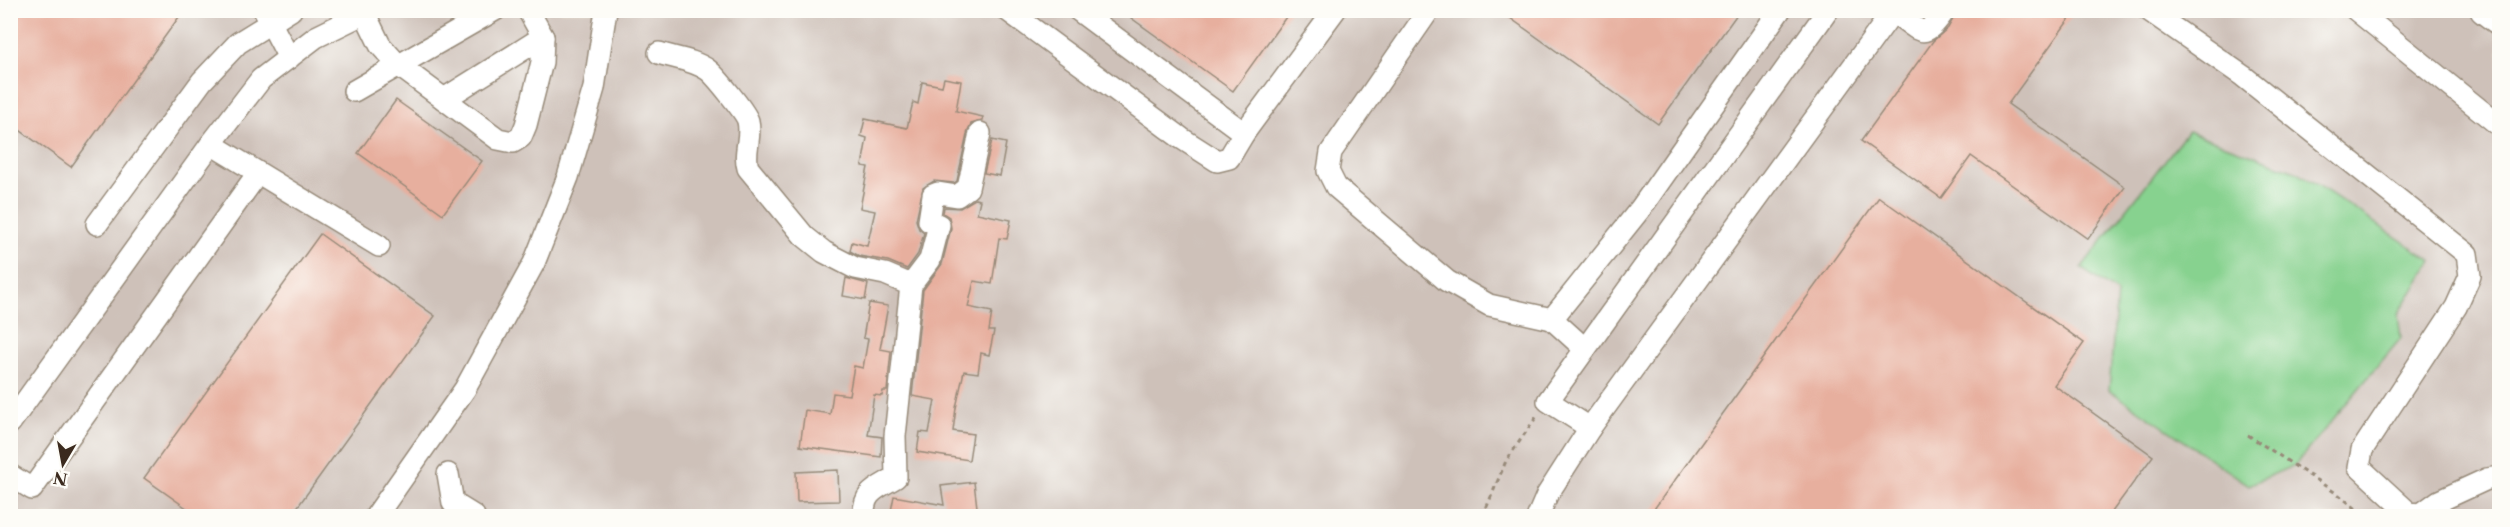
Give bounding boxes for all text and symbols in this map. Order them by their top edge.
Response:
north arrow [33,434,93,494]
text: N [52,468,69,490]

